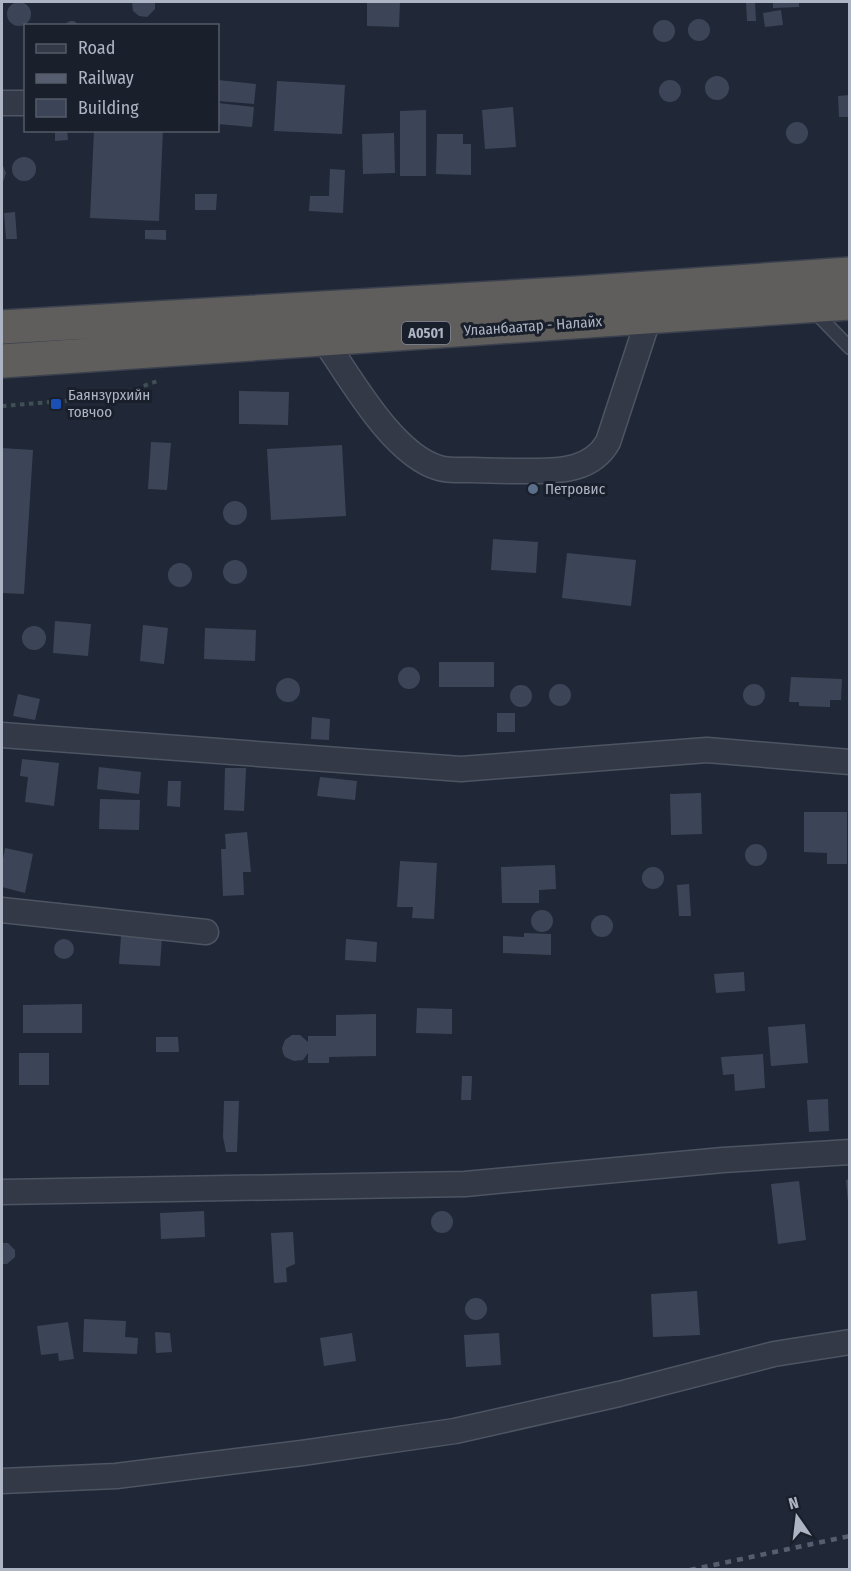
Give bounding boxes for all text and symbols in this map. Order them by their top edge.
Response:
legend [24,24,219,132]
text: Road [78,37,115,59]
text: Railway [78,67,134,89]
text: Building [78,97,139,119]
street label: Улаанбаатар - Налайх [462,312,603,340]
road number: A0501 [402,322,450,344]
place label: Баянзүрхийн товчоо [68,386,150,421]
marker: Баянзүрхийн товчоо [49,397,63,411]
place label: Петровис [545,480,606,498]
marker: Петровис [526,482,540,496]
north arrow [767,1487,827,1547]
text: N [787,1493,800,1513]

